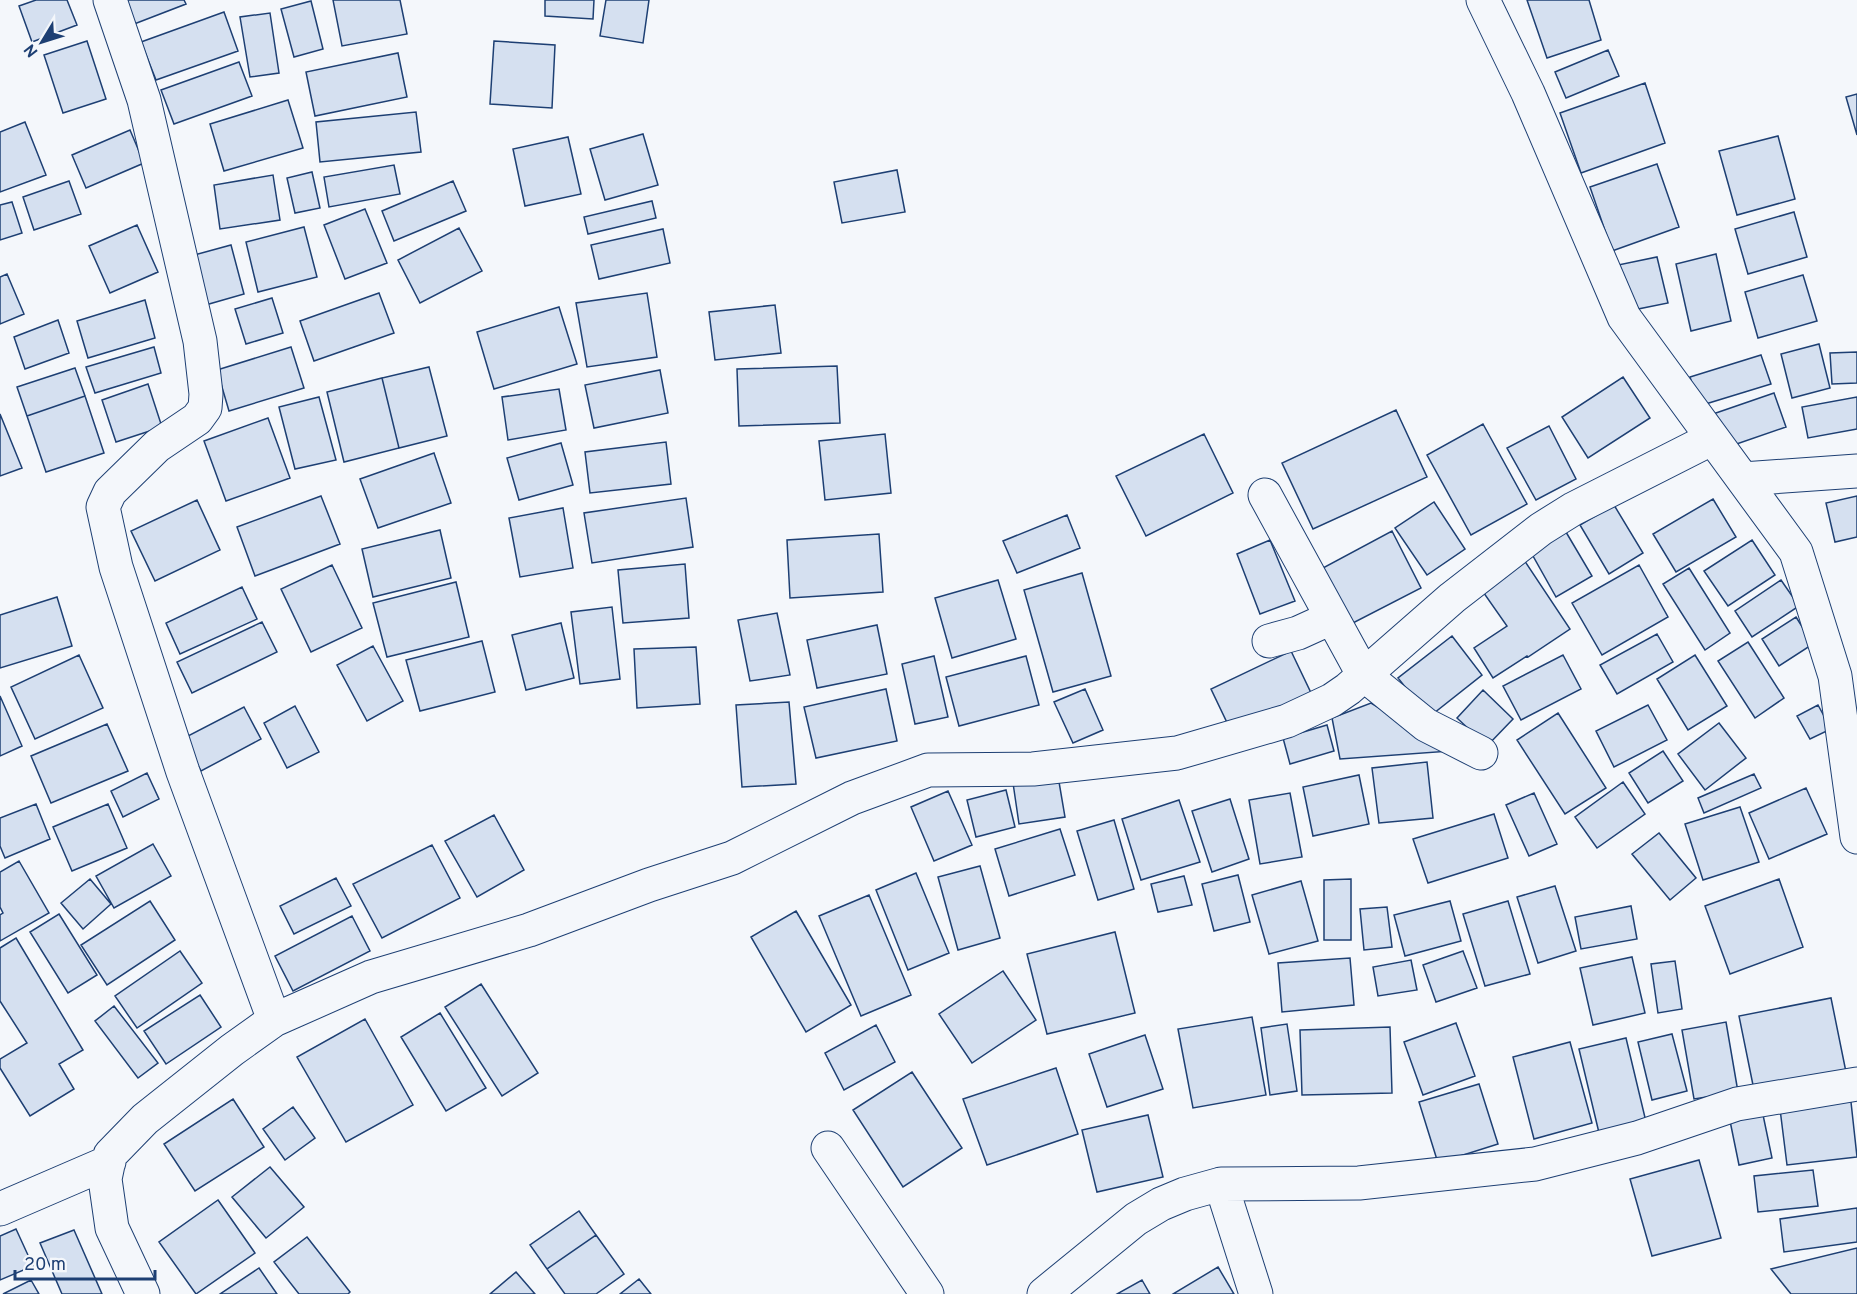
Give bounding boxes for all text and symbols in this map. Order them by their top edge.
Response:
north arrow [12,12,72,72]
text: N [20,39,43,61]
scale bar [15,1243,154,1281]
text: 20 m [24,1254,66,1277]

